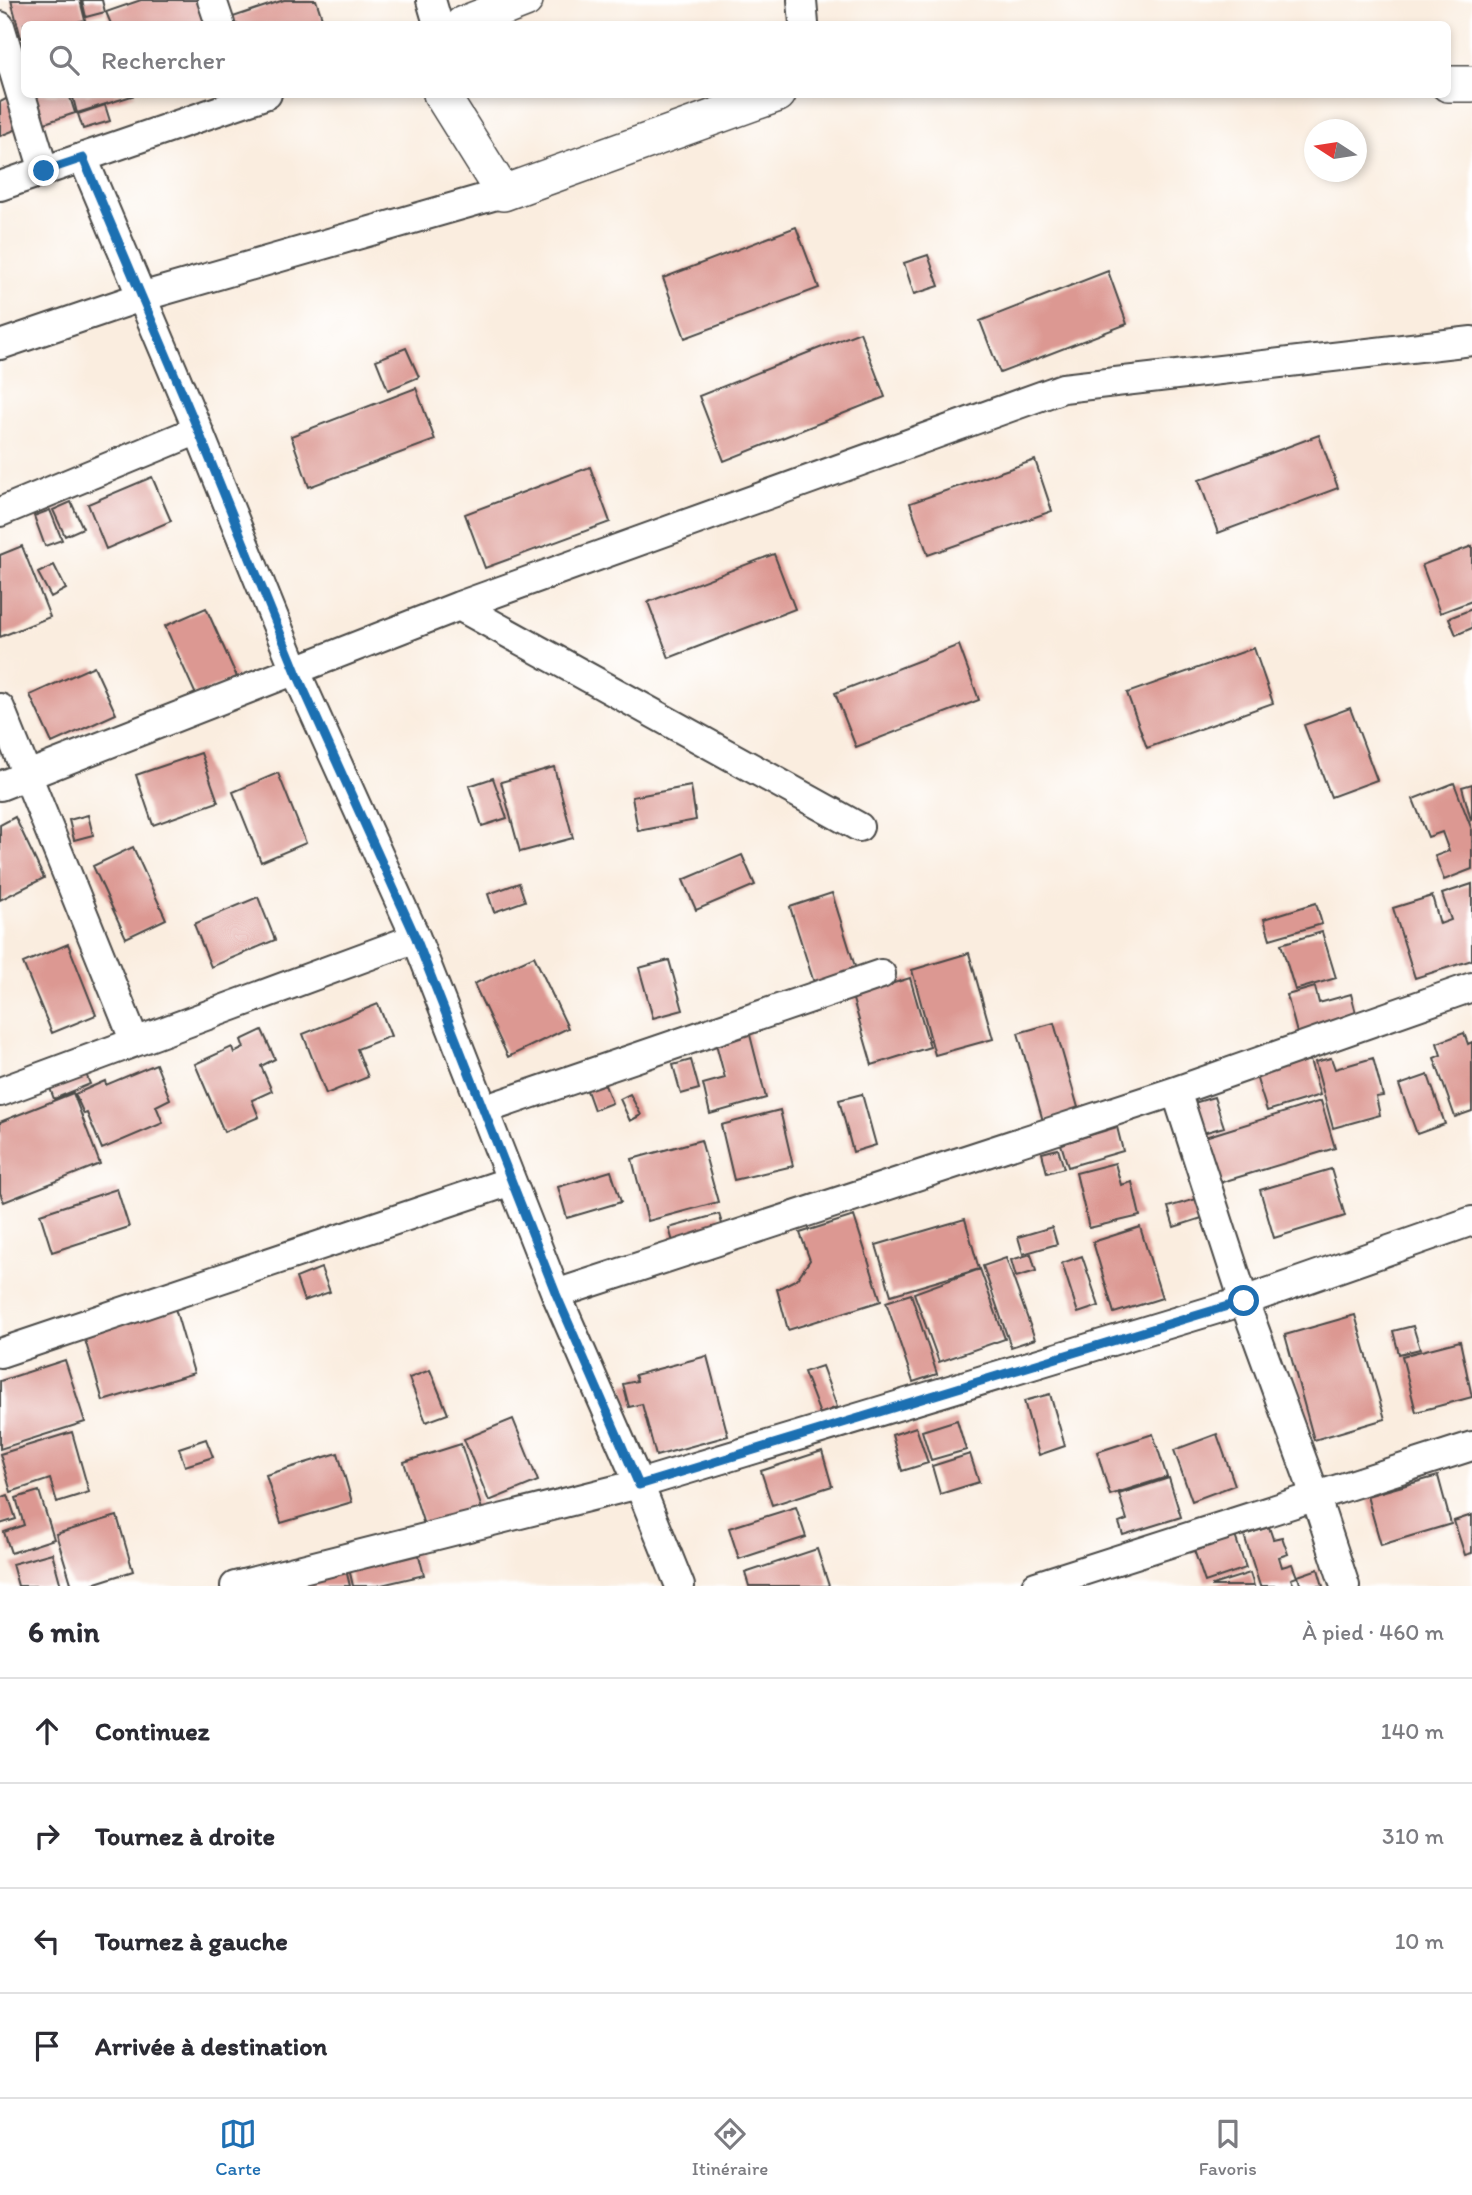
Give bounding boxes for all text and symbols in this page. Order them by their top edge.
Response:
search box [21,21,1451,98]
icon: search [45,41,83,79]
text: Rechercher [101,44,225,76]
north arrow [1304,119,1367,182]
route end [28,155,59,186]
route start [1228,1285,1259,1316]
text: 6 min [28,1613,100,1650]
text: À pied · 460 m [1302,1618,1444,1646]
icon: ahead [28,1712,66,1750]
text: Continuez [95,1715,210,1747]
text: 140 m [1381,1717,1444,1745]
icon: right [28,1817,66,1855]
text: Tournez à droite [95,1820,275,1852]
text: 310 m [1382,1822,1444,1850]
icon: left [28,1922,66,1960]
text: Tournez à gauche [95,1925,288,1957]
text: 10 m [1395,1927,1444,1955]
icon: arrive [28,2027,66,2065]
text: Arrivée à destination [95,2030,327,2062]
tab: Carte [215,2115,261,2180]
tab: Itinéraire [692,2115,768,2180]
tab: Favoris [1199,2115,1257,2180]

